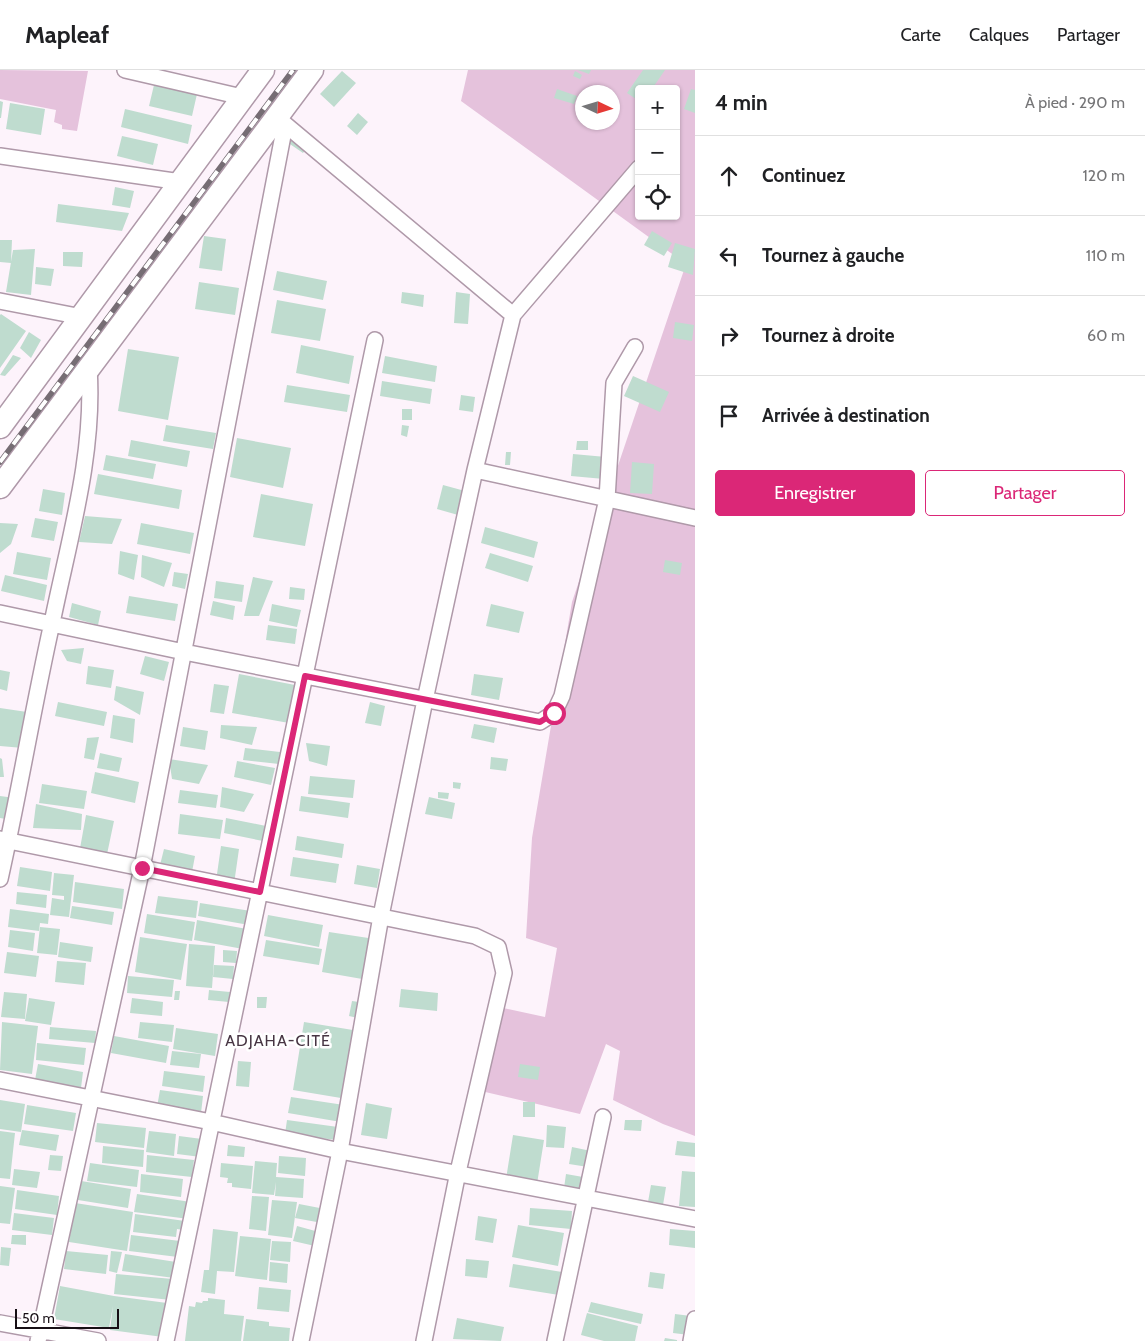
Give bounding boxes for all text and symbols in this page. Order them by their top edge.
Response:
text: Mapleaf [25,20,109,49]
text: Carte [900,24,941,46]
text: Calques [969,24,1029,46]
text: Partager [1057,24,1120,46]
north arrow [575,85,620,130]
map controls [635,85,680,220]
button: + [635,85,680,130]
text: 4 min [715,90,768,115]
text: À pied · 290 m [1025,93,1125,112]
button: − [635,130,680,175]
icon: ahead [715,162,743,190]
text: Continuez [762,164,845,187]
text: 120 m [1083,166,1125,185]
button: locate [635,175,680,220]
icon: left [715,242,743,270]
text: Tournez à gauche [762,244,904,267]
text: 110 m [1086,246,1125,265]
icon: right [715,322,743,350]
text: Tournez à droite [762,324,895,347]
text: 60 m [1087,326,1125,345]
icon: arrive [715,402,743,430]
text: Arrivée à destination [762,404,930,427]
button: Enregistrer [715,470,915,516]
button: Partager [925,470,1125,516]
route start [543,702,566,725]
route end [131,857,154,880]
district label: ADJAHA-CITÉ [225,1031,331,1050]
scale bar [15,1306,119,1329]
text: 50 m [22,1309,55,1327]

